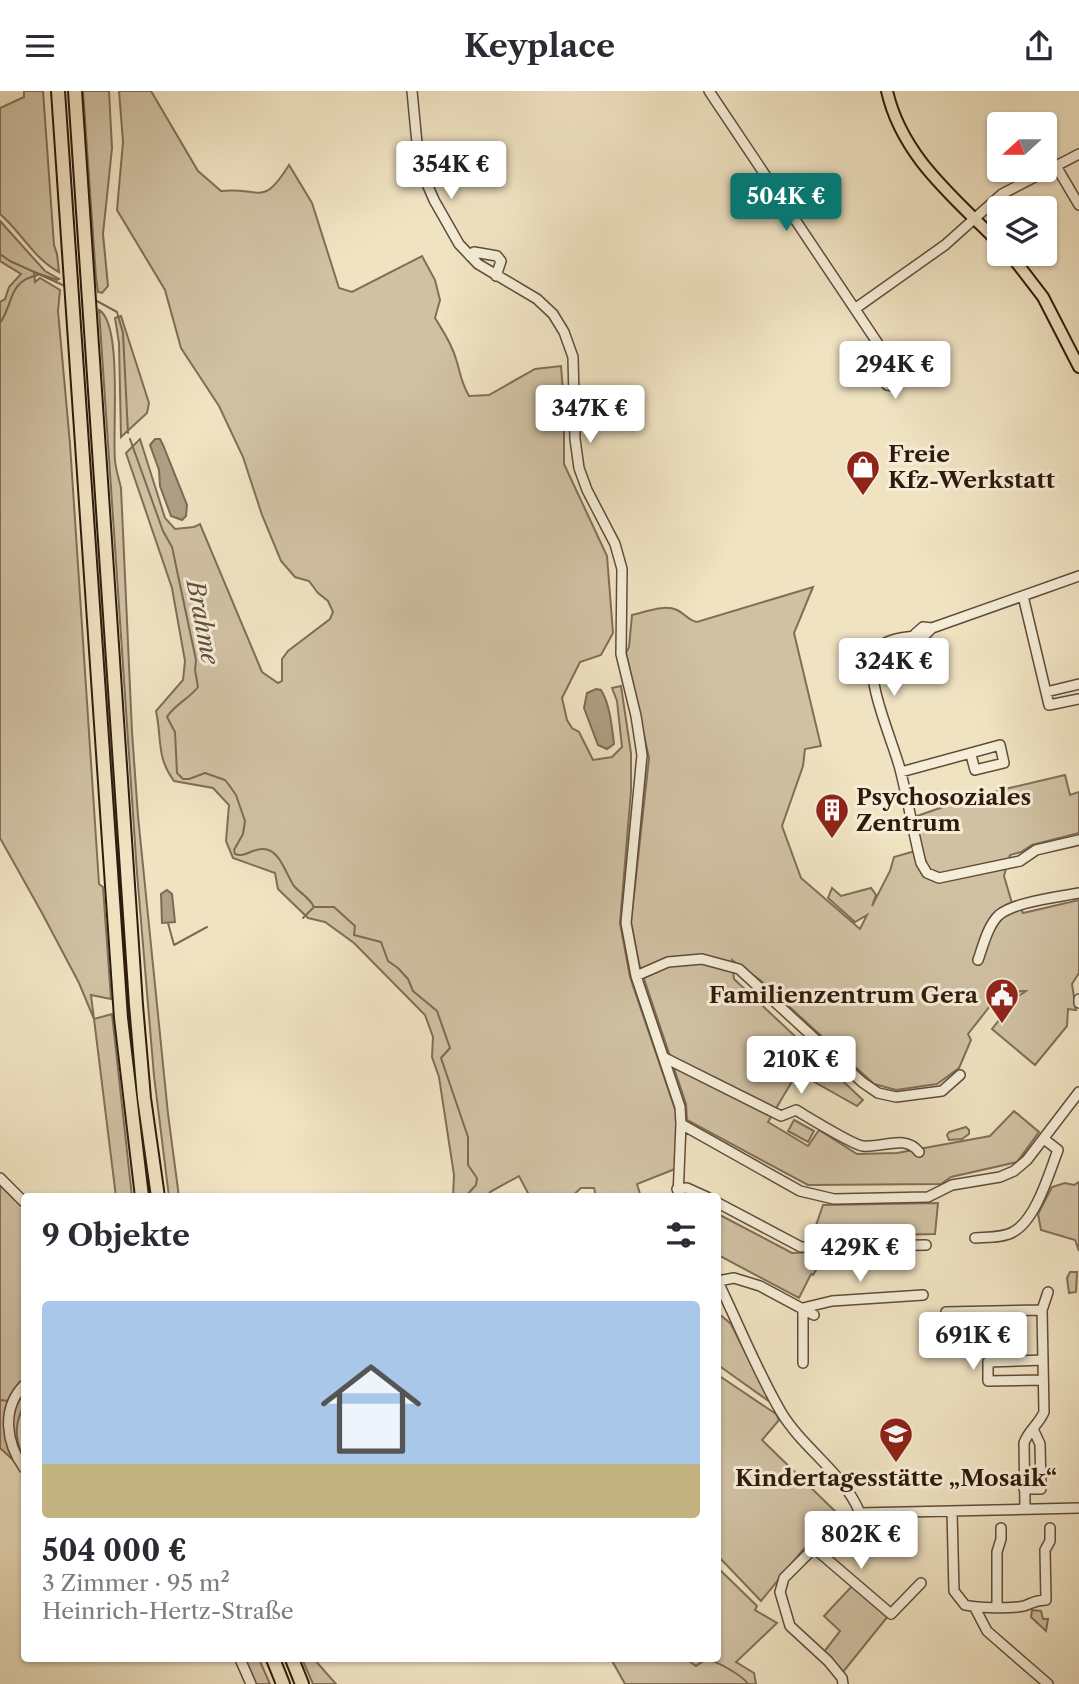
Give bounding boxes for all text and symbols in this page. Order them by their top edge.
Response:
text: Keyplace [464,26,615,65]
icon: menu [21,27,59,65]
icon: share [1020,27,1058,65]
north arrow [987,112,1057,182]
map controls [987,112,1057,266]
pin: 354K € [394,141,508,201]
text: 354K € [412,150,490,178]
pin: 504K € [729,173,843,233]
text: 504K € [746,182,826,210]
button: layers [987,196,1057,266]
pin: 294K € [838,341,952,401]
text: 294K € [855,350,935,378]
pin: 347K € [533,385,647,445]
text: 347K € [552,394,628,422]
place label: Freie Kfz-Werkstatt [888,440,1056,494]
shop icon: Freie Kfz-Werkstatt [844,448,882,497]
water label: Brahme [180,575,226,668]
pin: 324K € [837,639,951,698]
text: 324K € [855,647,933,675]
place label: Psychosoziales Zentrum [856,783,1031,837]
building icon: Psychosoziales Zentrum [813,791,851,840]
public building icon: Familienzentrum Gera [983,976,1021,1025]
place label: Familienzentrum Gera [709,981,979,1009]
pin: 210K € [744,1037,858,1096]
text: 210K € [763,1045,839,1073]
icon: filters [662,1216,700,1254]
text: 9 Objekte [42,1217,190,1254]
pin: 429K € [803,1225,917,1284]
text: 429K € [820,1233,900,1261]
pin: 691K € [916,1313,1030,1372]
text: 691K € [935,1321,1011,1349]
icon: home [308,1346,434,1472]
school or university icon: Kindertagesstätte „Mosaik“ [877,1415,915,1464]
place label: Kindertagesstätte „Mosaik“ [735,1464,1057,1492]
pin: 802K € [804,1511,918,1571]
text: 802K € [821,1520,901,1548]
text: 504 000 € [42,1532,187,1569]
text: 3 Zimmer · 95 m² [42,1569,230,1597]
text: Heinrich-Hertz-Straße [42,1597,294,1625]

